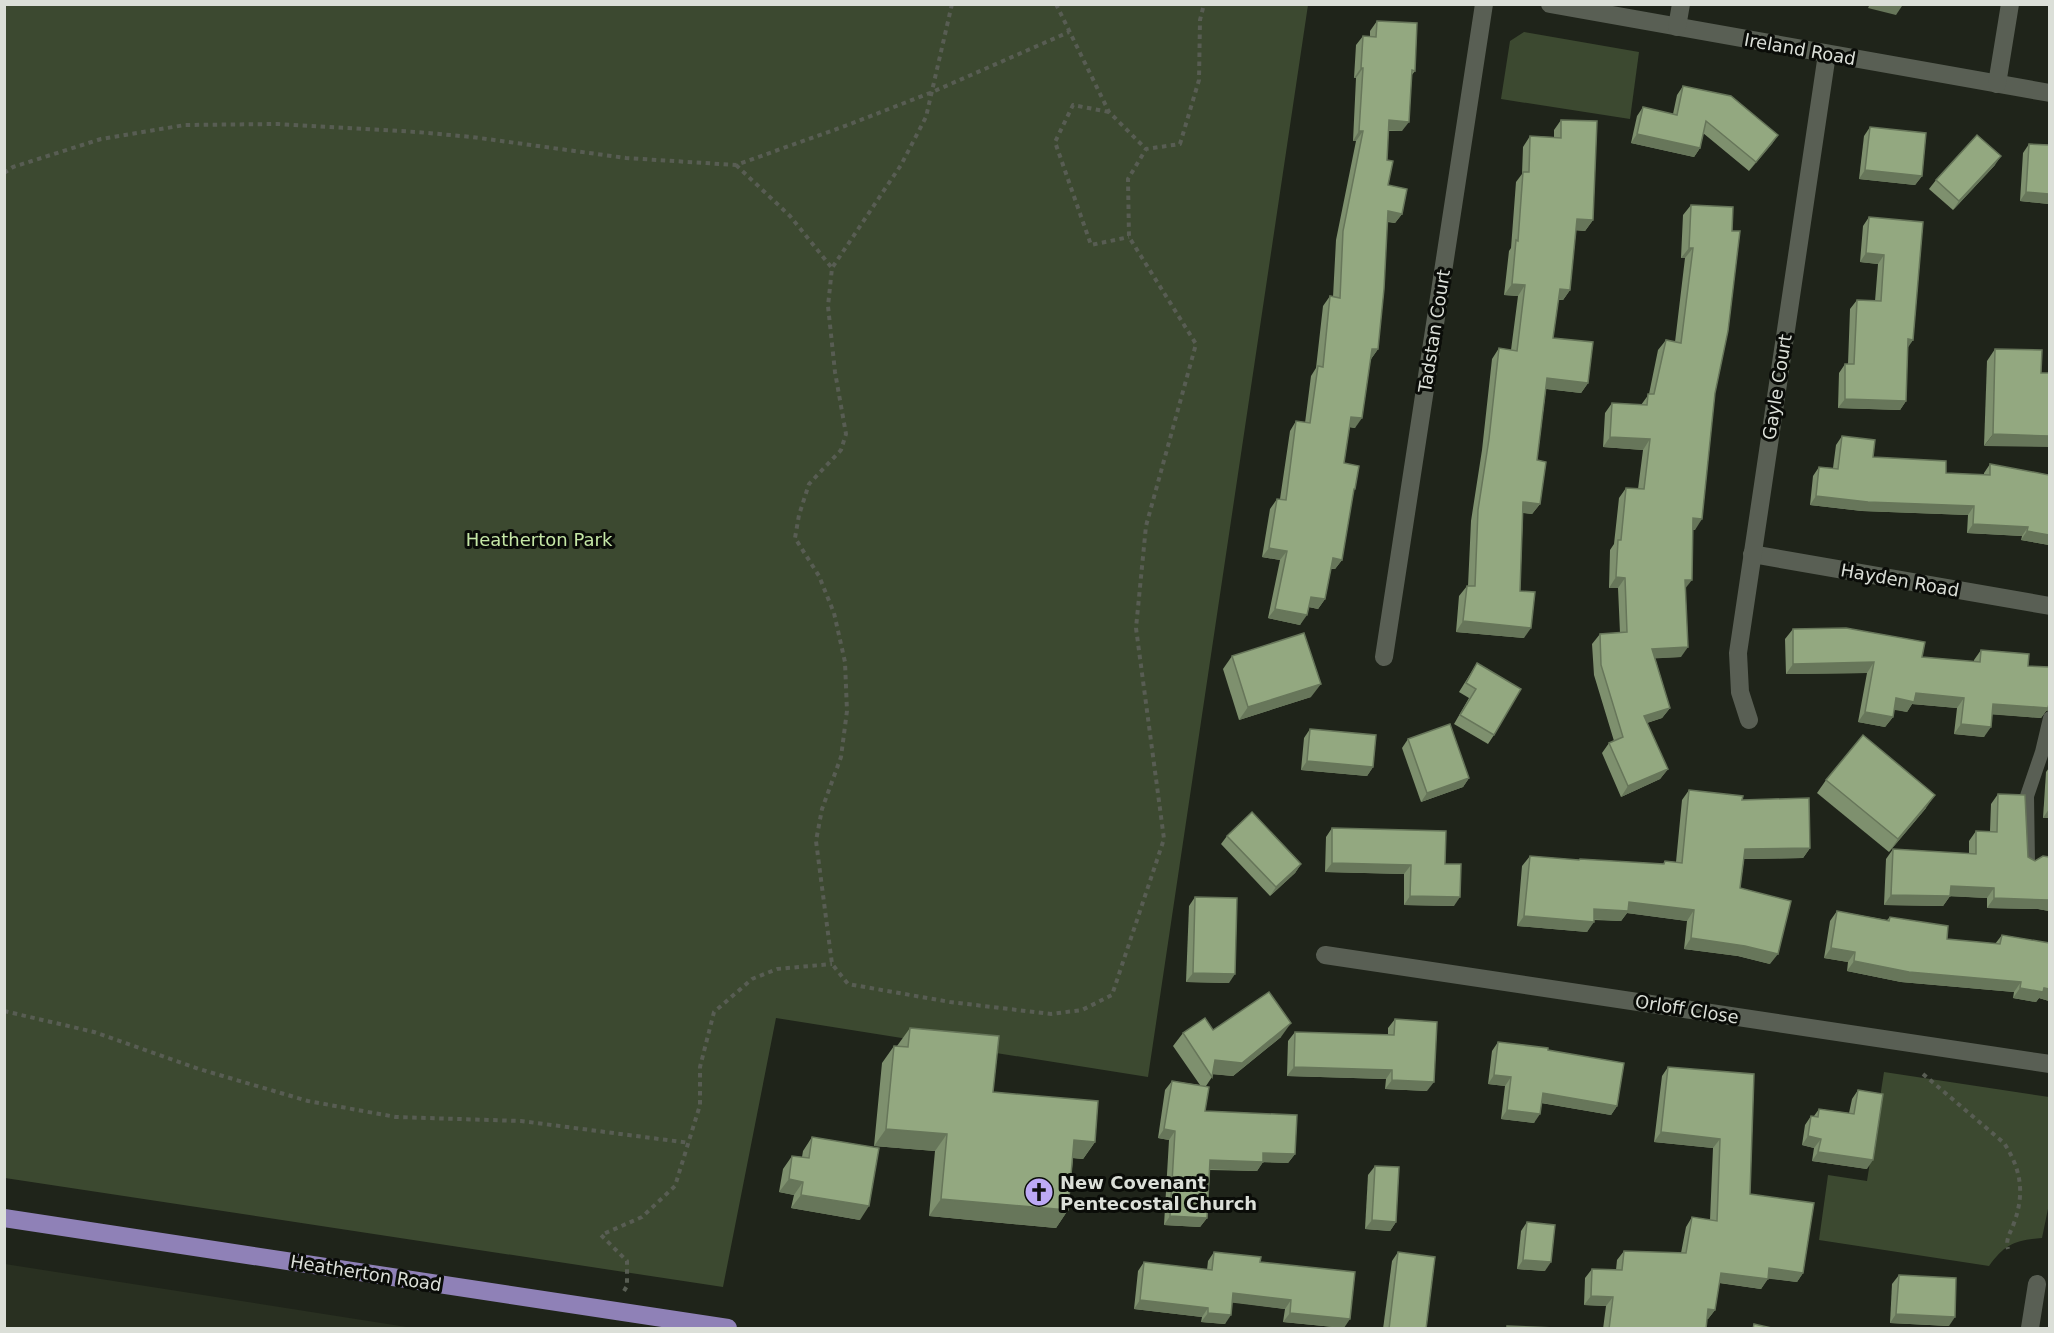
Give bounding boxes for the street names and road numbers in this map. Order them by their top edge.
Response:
street label: Ireland Road [1742,29,1858,69]
street label: Tadstan Court [1414,268,1454,395]
street label: Gayle Court [1758,333,1796,441]
street label: Hayden Road [1839,559,1961,601]
street label: Orloff Close [1634,990,1740,1028]
street label: Heatherton Road [289,1251,443,1295]

